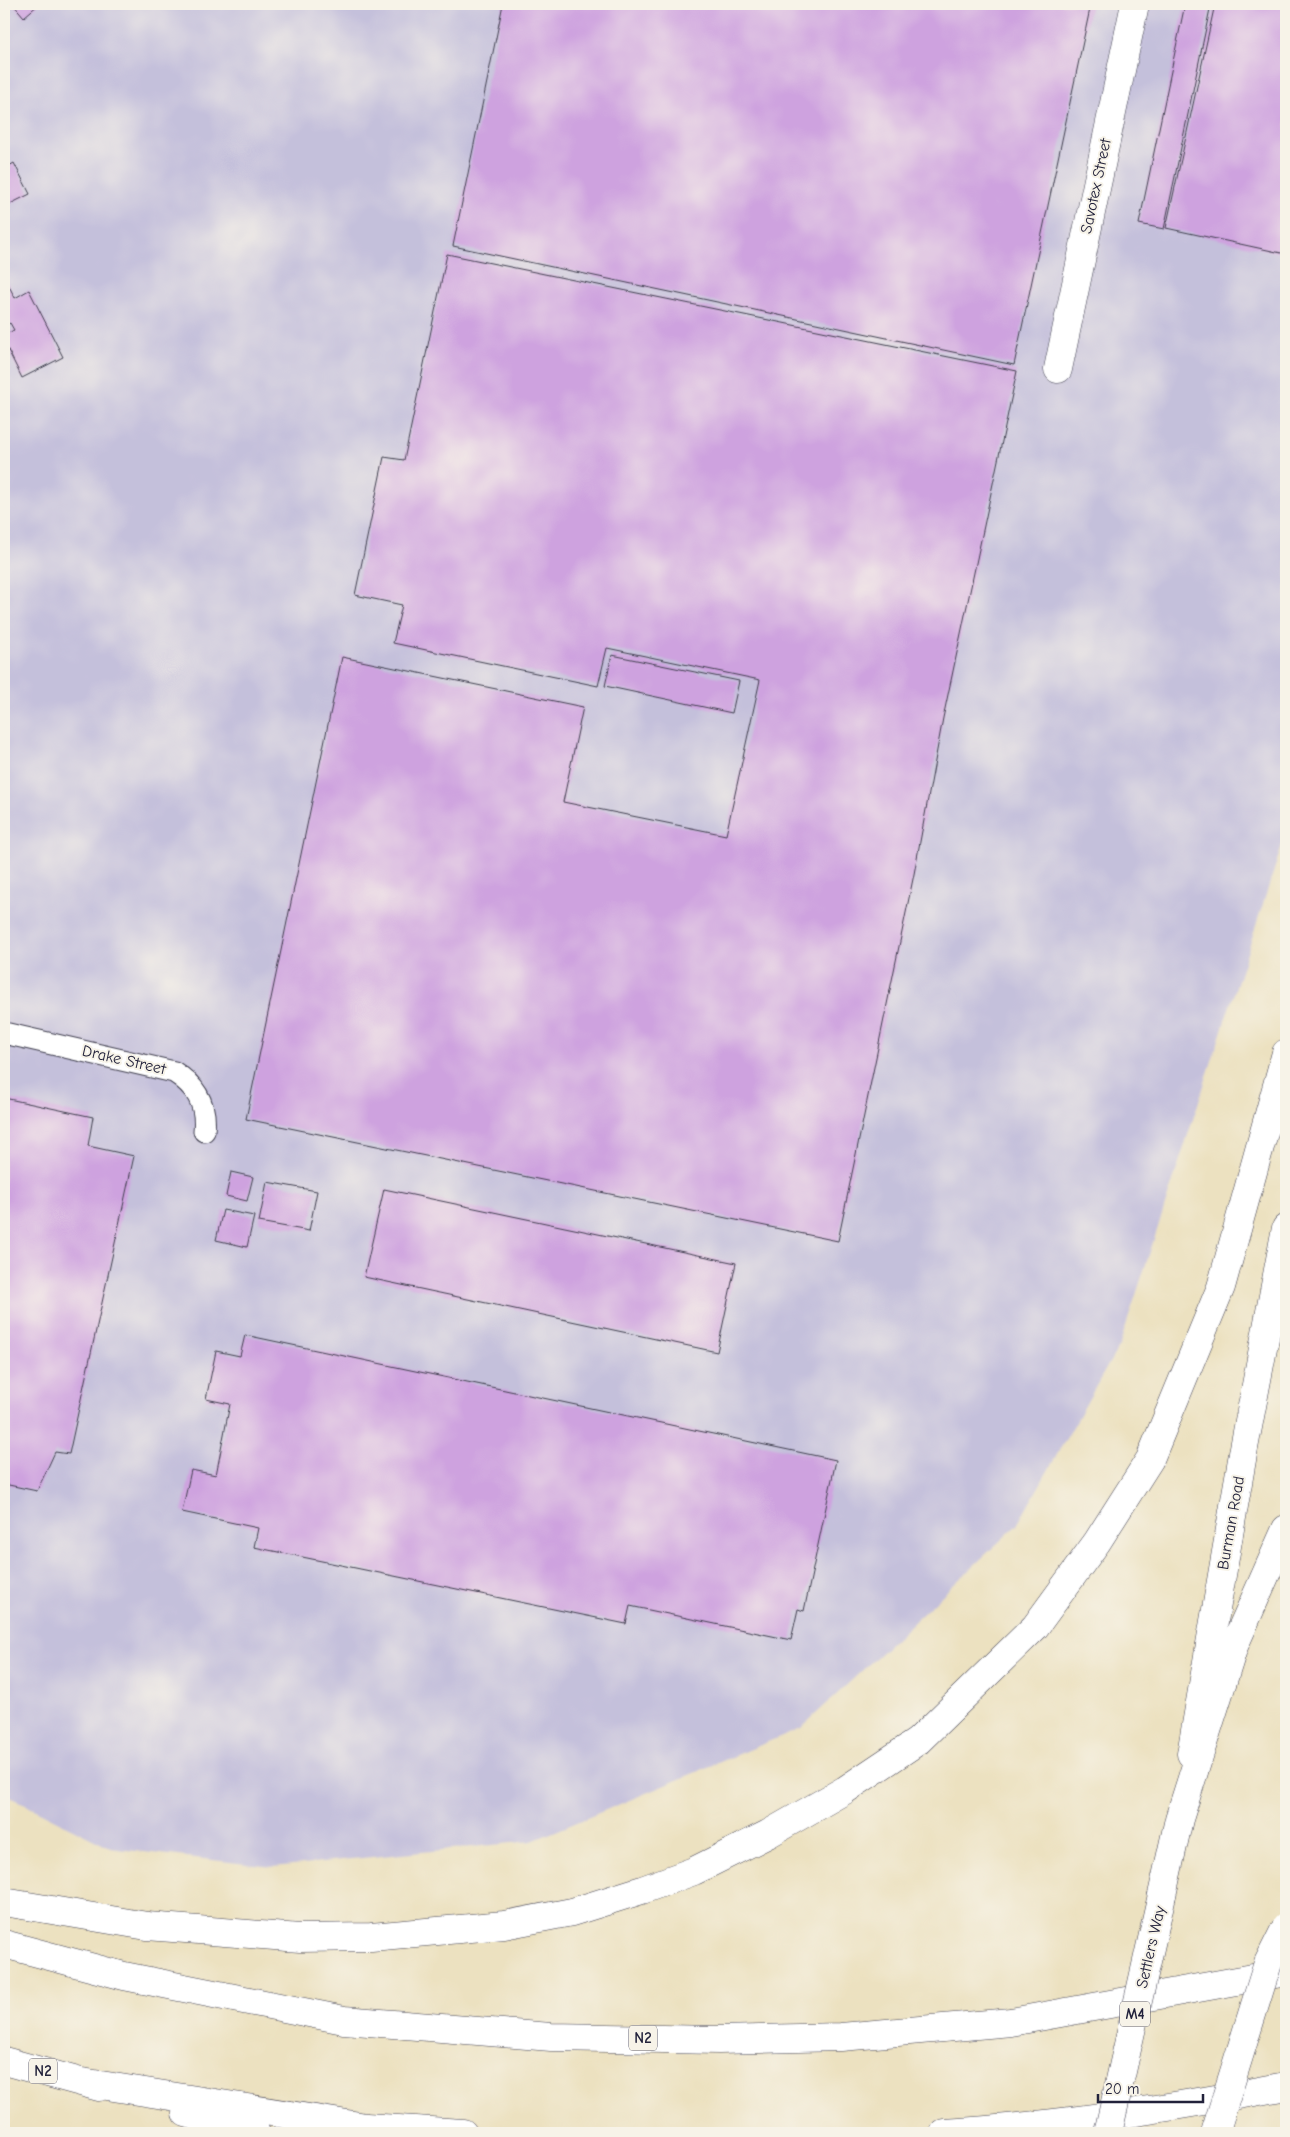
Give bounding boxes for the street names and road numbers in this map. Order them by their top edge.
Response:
street label: Savotex Street [1077,136,1115,235]
street label: Drake Street [80,1042,168,1078]
street label: Burman Road [1214,1475,1248,1571]
street label: Settlers Way [1133,1903,1169,1990]
road number: M4 [1120,2002,1150,2026]
road number: N2 [629,2026,657,2050]
road number: N2 [29,2058,57,2084]

